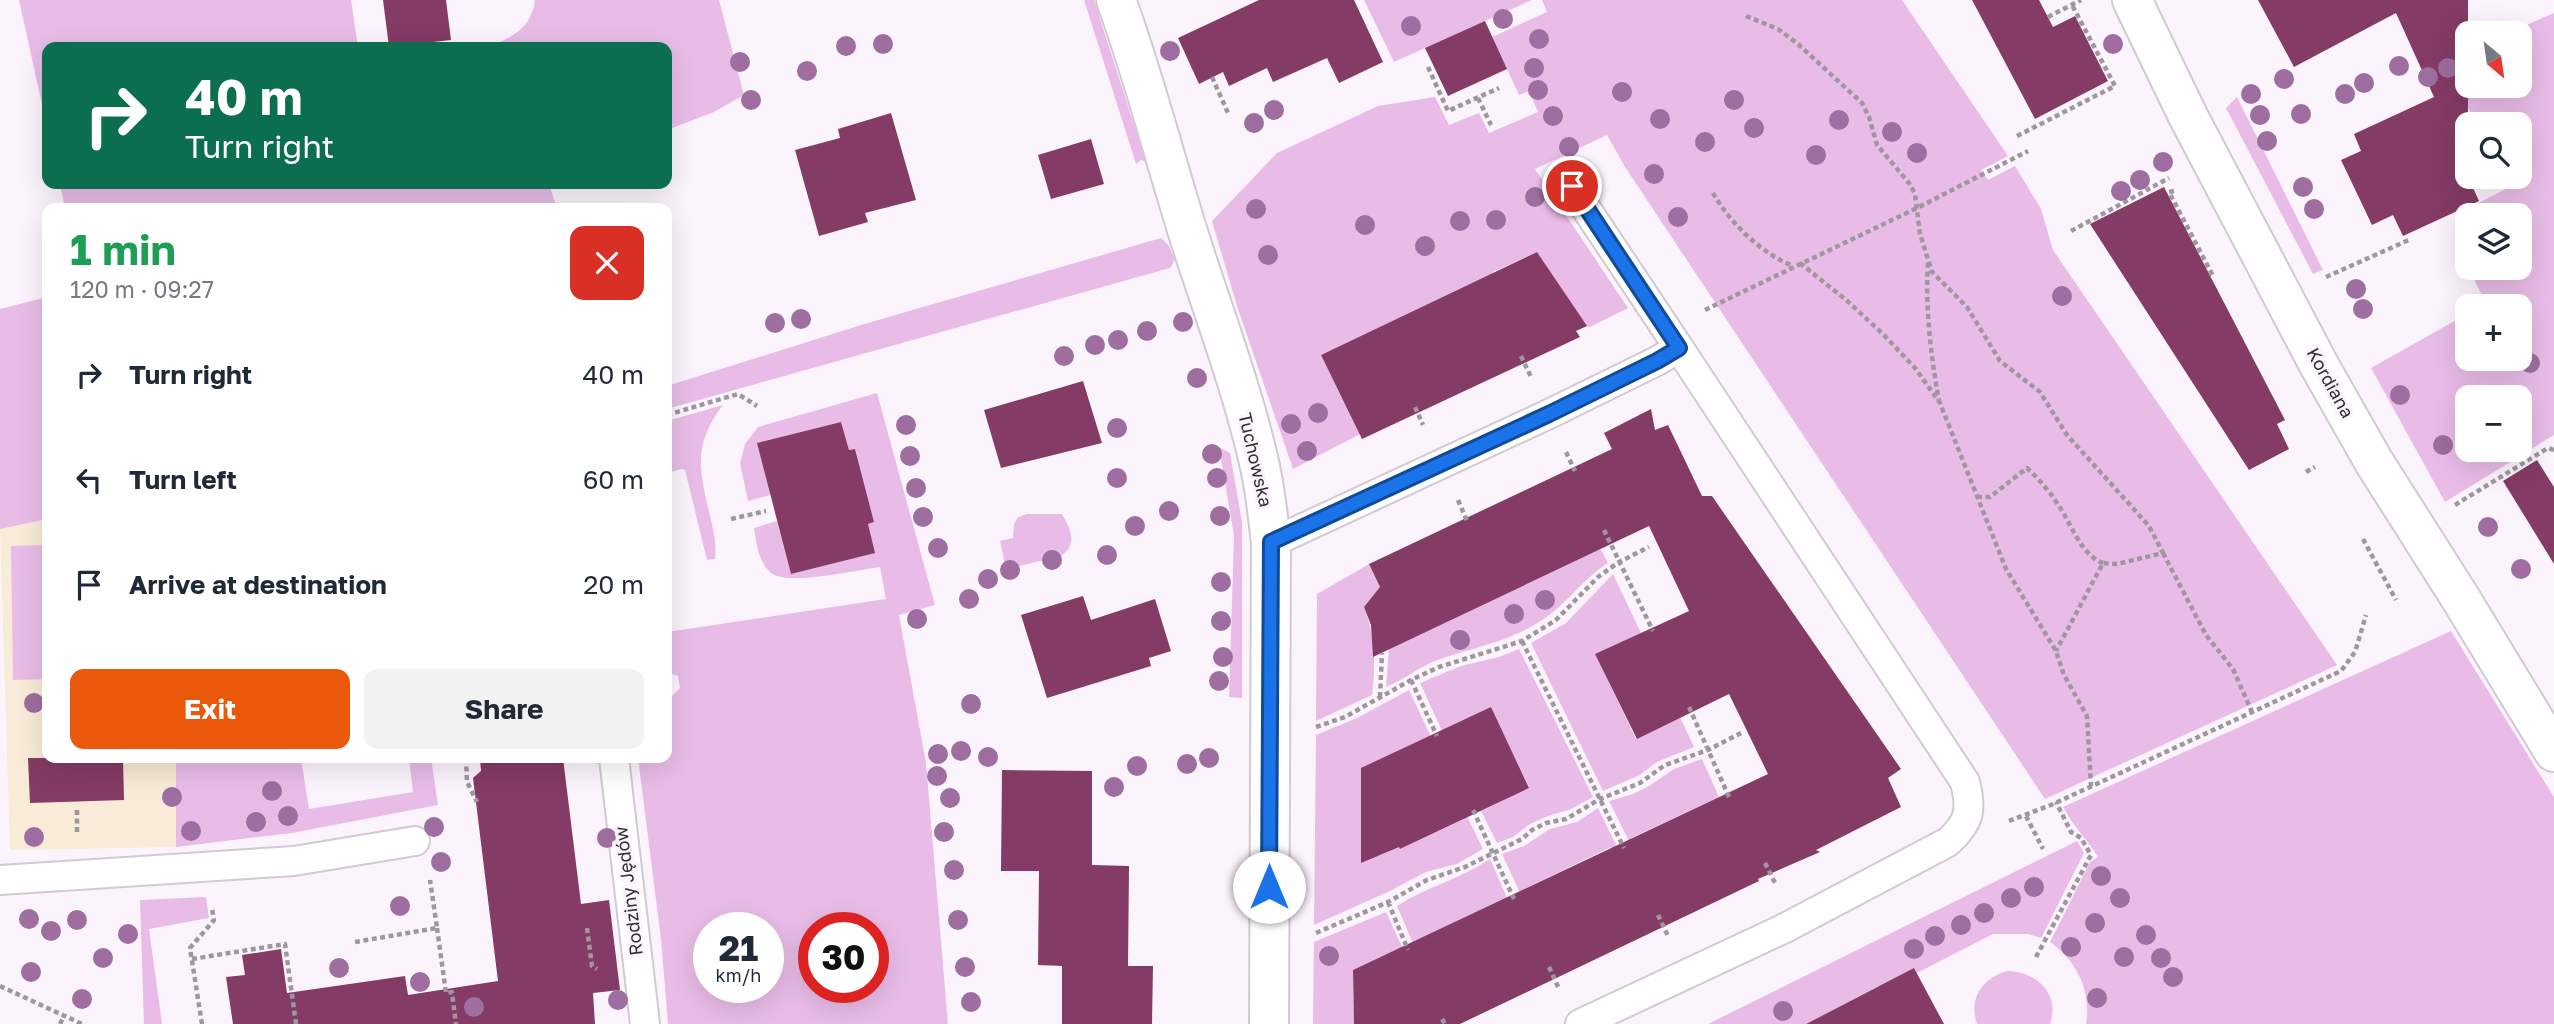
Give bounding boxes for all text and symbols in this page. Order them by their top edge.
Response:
north arrow [2455,21,2532,98]
map controls [2455,21,2532,462]
text: 40 m [185,67,303,126]
icon: right [70,70,161,161]
button: search [2455,112,2532,189]
text: Turn right [185,127,334,165]
pin [1542,156,1602,216]
icon: arrive [1553,167,1591,205]
button: layers [2455,203,2532,280]
text: 1 min [70,224,176,274]
button: close [570,226,644,300]
text: 120 m · 09:27 [70,275,214,303]
button: + [2455,294,2532,371]
street label: Kordiana [2303,344,2359,422]
icon: right [70,356,108,394]
text: Turn right [129,359,252,390]
text: 40 m [583,359,644,390]
button: − [2455,385,2532,462]
street label: Tuchowska [1234,410,1278,509]
icon: left [70,461,108,499]
text: Turn left [129,464,237,495]
text: 60 m [583,464,644,495]
icon: arrive [70,566,108,604]
text: Arrive at destination [129,569,387,600]
text: 20 m [583,569,644,600]
button: Exit [70,669,350,749]
button: Share [364,669,644,749]
street label: Rodziny Jędów [609,825,647,957]
position arrow [1232,850,1306,924]
speed limit sign: 30 [798,912,889,1003]
text: 21 [719,927,758,969]
text: km/h [716,964,761,986]

